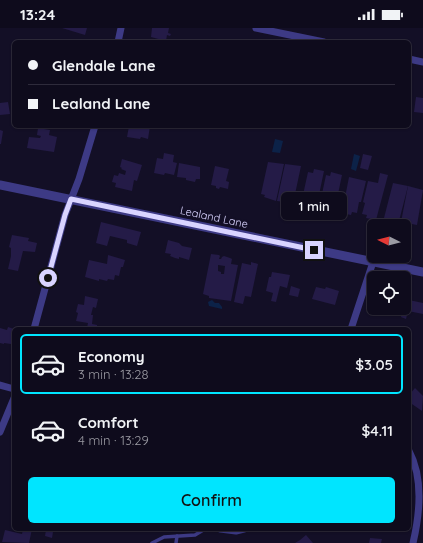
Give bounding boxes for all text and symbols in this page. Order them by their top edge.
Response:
text: 13:24 [20,5,55,24]
text: Glendale Lane [52,56,156,75]
text: Lealand Lane [52,94,150,113]
callout: 1 min [281,192,347,220]
text: 1 min [298,198,330,214]
street label: Lealand Lane [179,203,249,231]
north arrow [367,219,411,263]
map controls [367,219,411,315]
route end [305,241,323,259]
route start [39,269,57,287]
button: locate [367,271,411,315]
icon: car [30,346,66,382]
text: Economy [78,347,145,366]
text: $3.05 [355,355,393,374]
text: 3 min · 13:28 [78,366,148,382]
icon: car [30,412,66,448]
text: Comfort [78,413,139,432]
text: $4.11 [362,421,393,440]
text: 4 min · 13:29 [78,432,149,448]
button: Confirm [28,477,395,523]

